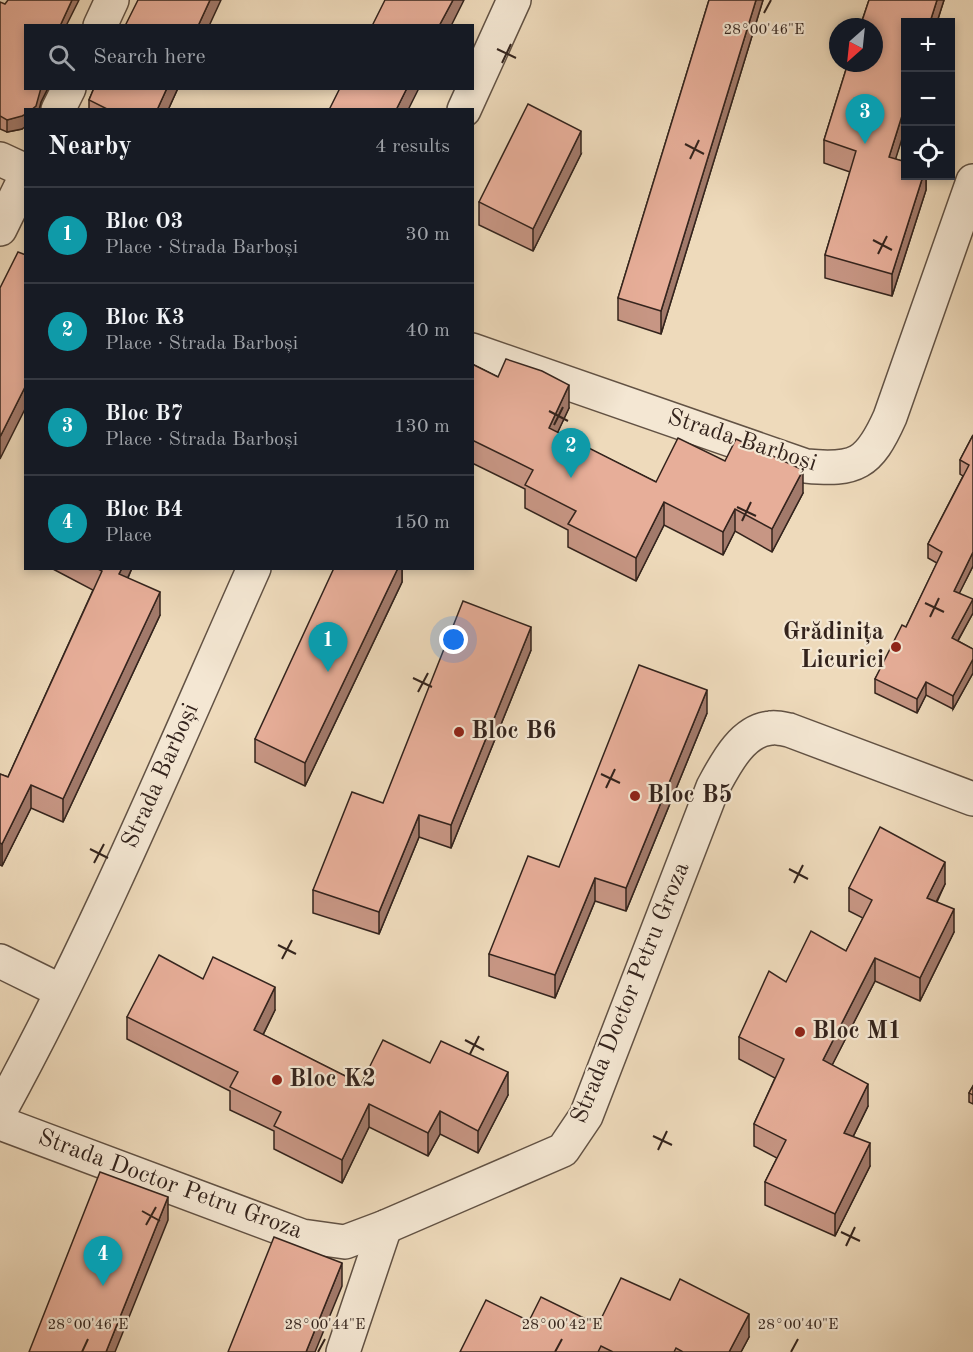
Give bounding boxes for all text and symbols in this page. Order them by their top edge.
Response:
north arrow [829,18,883,72]
map controls [901,18,955,180]
button: + [901,18,955,72]
text: 28°00'46"E [724,23,804,38]
search box [24,24,474,90]
icon: search [45,41,78,74]
text: Search here [93,46,206,68]
button: − [901,72,955,126]
pin: 3 [846,94,884,144]
button: locate [901,126,955,180]
text: Nearby [48,134,132,160]
text: 4 results [375,137,450,157]
text: Bloc O3 [105,211,183,233]
text: 1 [62,225,73,245]
text: 30 m [405,225,450,245]
text: Place · Strada Barboși [105,238,298,258]
text: Bloc K3 [105,307,185,329]
text: 2 [62,321,73,341]
text: 40 m [405,321,450,341]
text: Place · Strada Barboși [105,334,298,354]
text: Bloc B7 [105,403,183,425]
street label: Strada Barboși [664,406,820,476]
text: 3 [62,417,73,437]
text: 130 m [394,417,450,437]
pin: 2 [552,428,590,478]
text: Place · Strada Barboși [105,430,298,450]
text: Bloc B4 [105,499,183,521]
text: 4 [62,513,73,533]
text: 150 m [394,513,450,533]
text: Place [105,526,152,546]
place label: Grădinița Licurici [783,621,884,673]
pin: 1 [308,622,348,672]
your location [439,625,468,654]
marker: Grădinița Licurici [889,640,903,654]
street label: Strada Barboși [118,700,204,852]
place label: Bloc B6 [471,720,556,744]
marker: Bloc B6 [452,725,466,739]
place label: Bloc B5 [647,783,732,808]
marker: Bloc B5 [628,789,642,803]
street label: Strada Doctor Petru Groza [568,859,695,1127]
place label: Bloc M1 [812,1020,902,1044]
marker: Bloc M1 [793,1025,807,1039]
place label: Bloc K2 [289,1068,376,1092]
marker: Bloc K2 [270,1073,284,1087]
street label: Strada Doctor Petru Groza [35,1126,305,1244]
pin: 4 [84,1236,122,1286]
text: 28°00'46"E [48,1318,128,1333]
text: 28°00'44"E [285,1318,365,1333]
text: 28°00'42"E [522,1318,602,1333]
text: 28°00'40"E [758,1318,838,1333]

